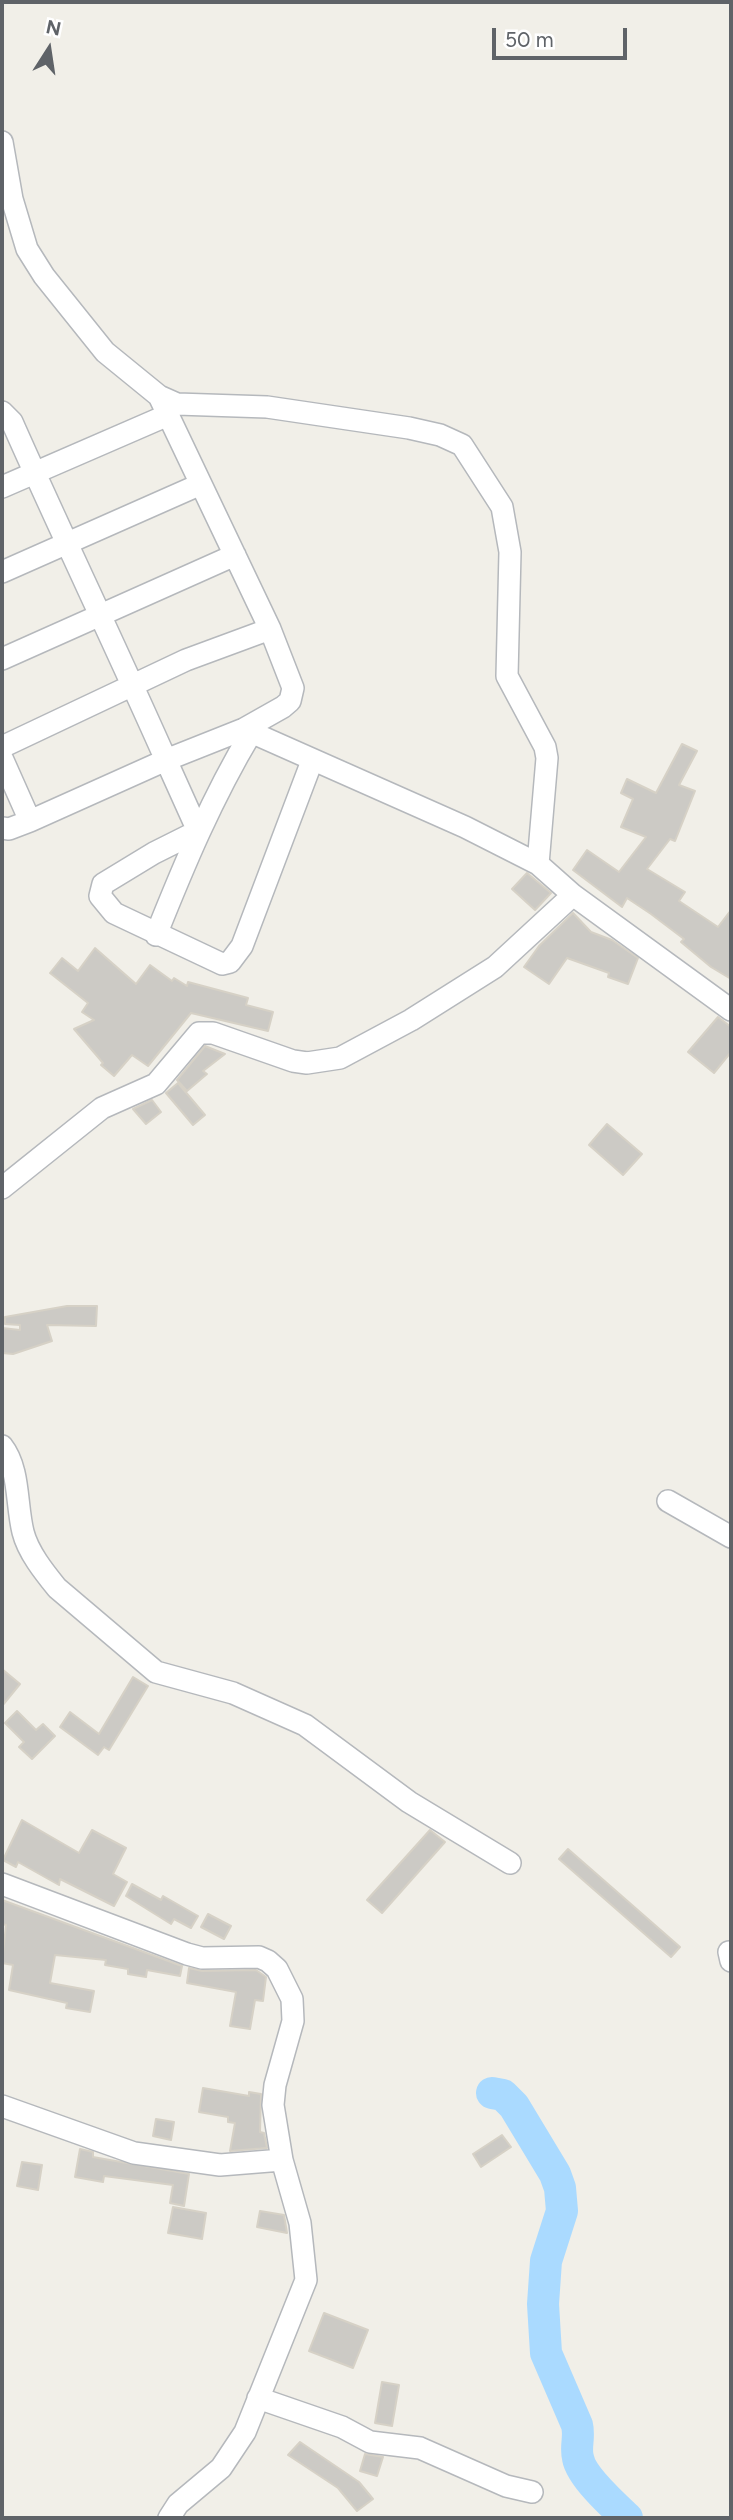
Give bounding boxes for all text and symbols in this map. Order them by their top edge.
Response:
north arrow [14,14,84,84]
scale bar [495,14,630,58]
text: N [44,15,63,41]
text: 50 m [505,27,554,52]

